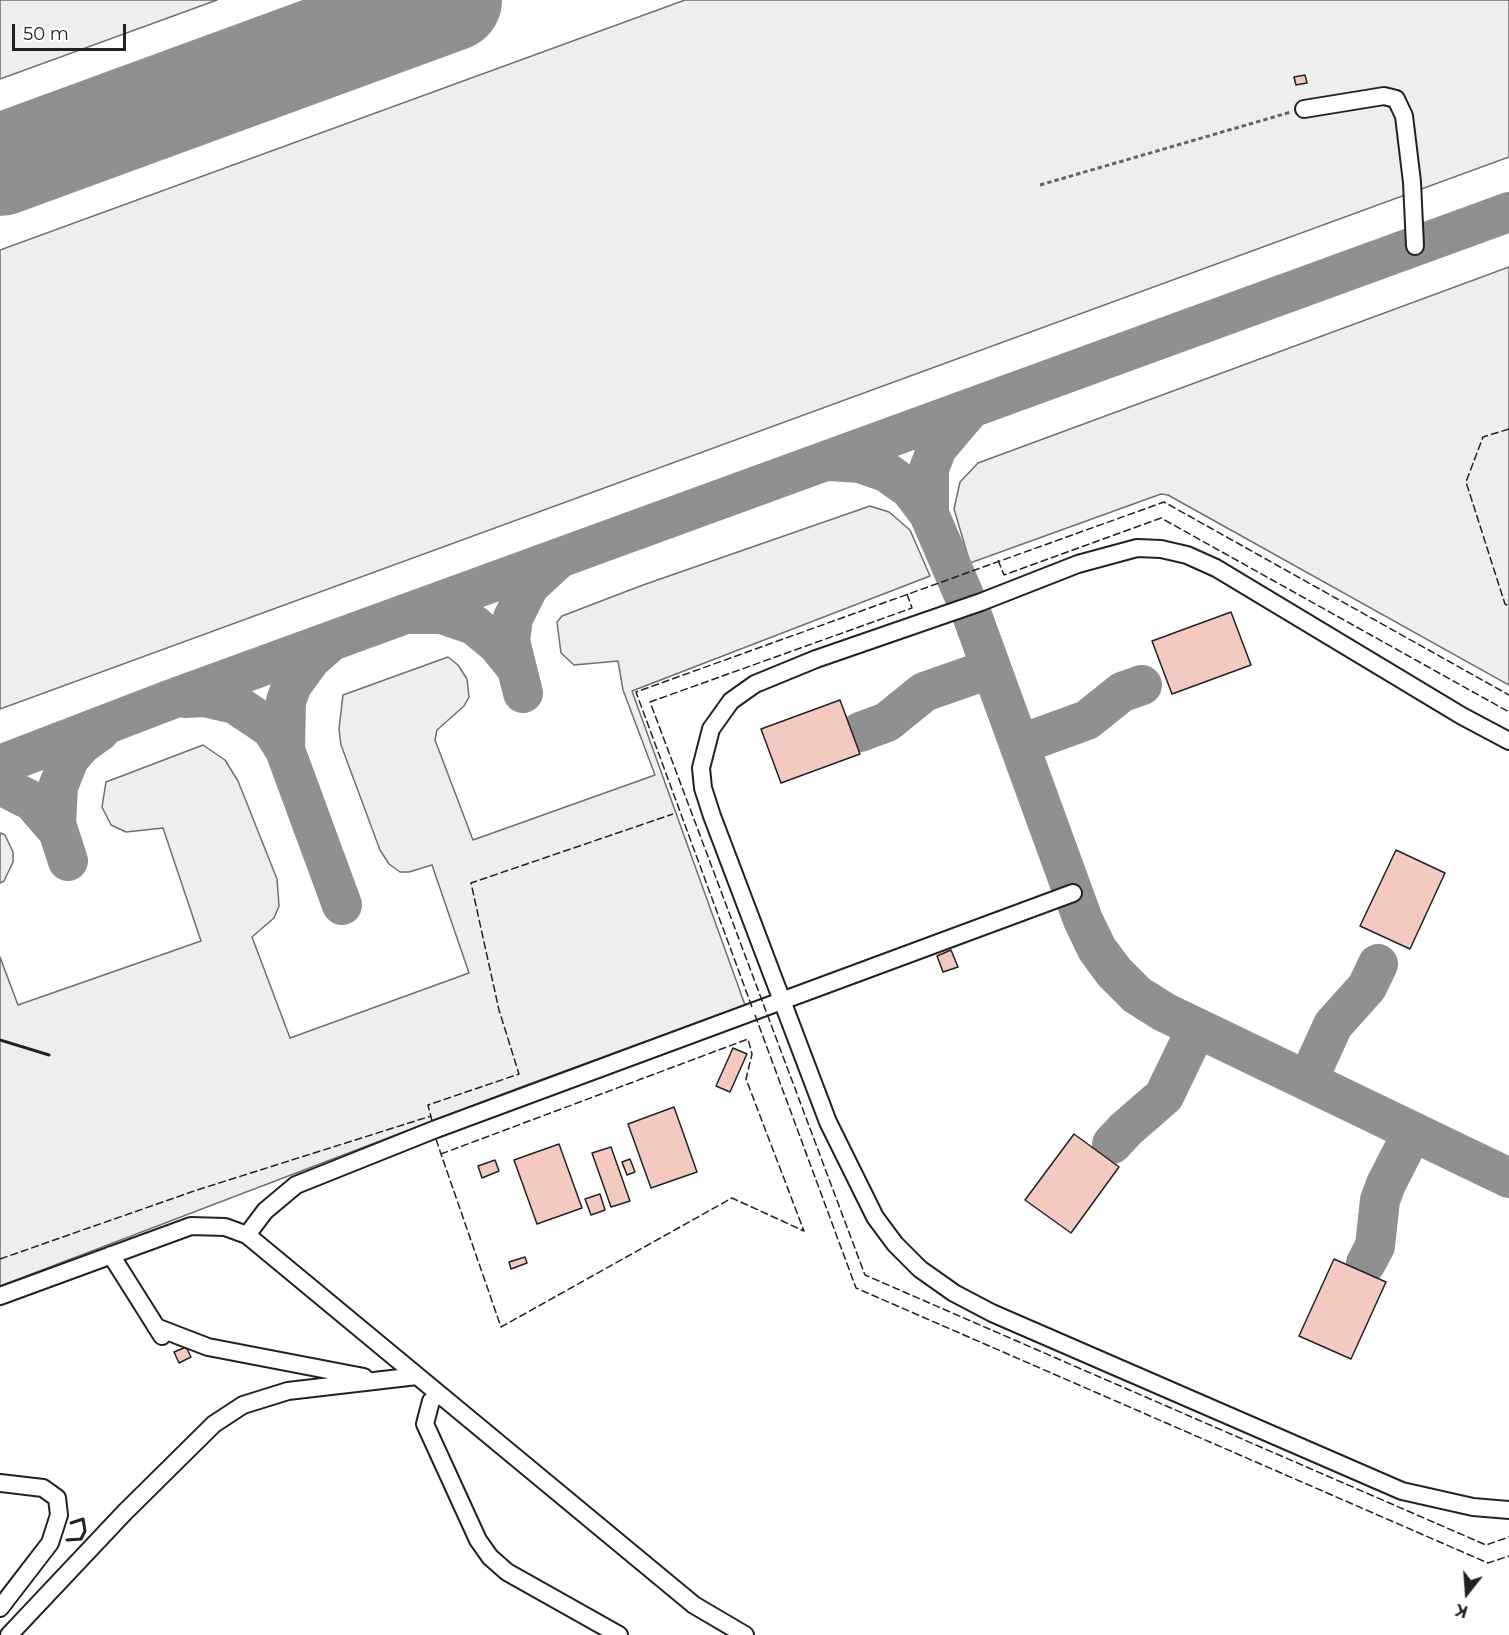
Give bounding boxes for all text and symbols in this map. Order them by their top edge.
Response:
scale bar [15,12,129,50]
text: 50 m [23,23,69,45]
north arrow [1437,1563,1497,1623]
text: K [1453,1600,1470,1622]

